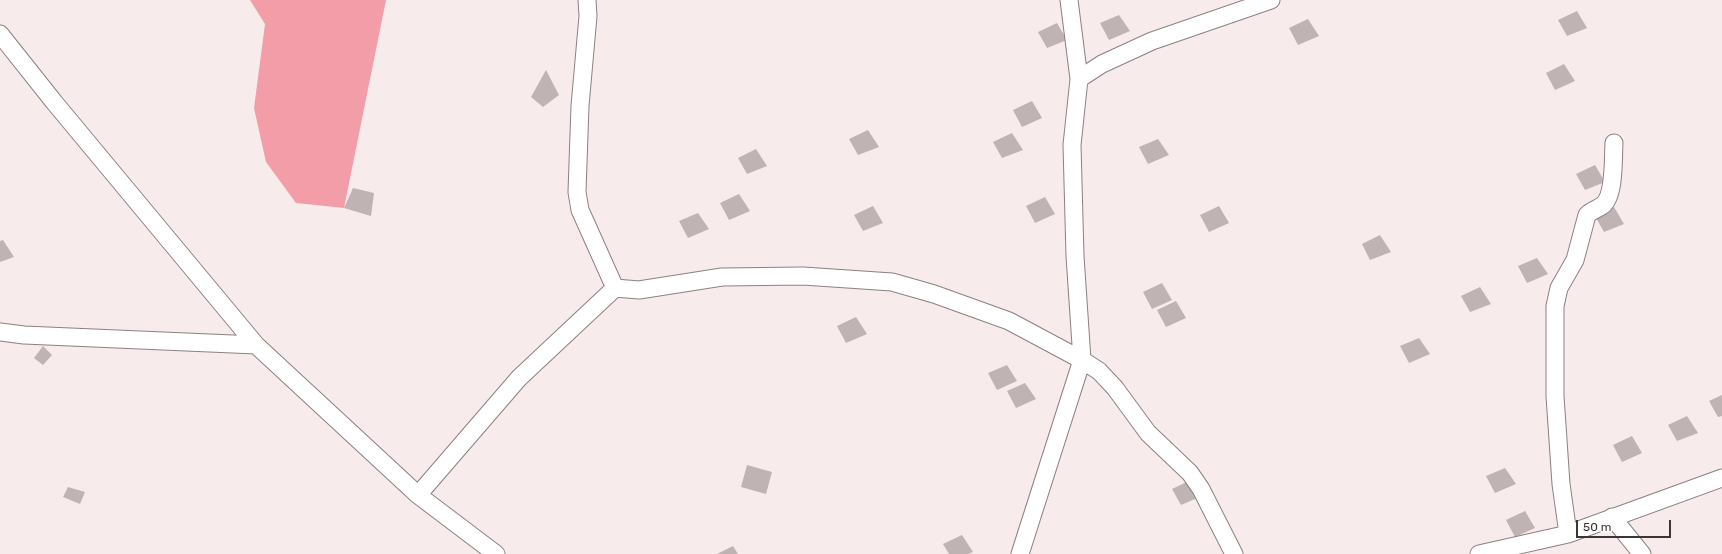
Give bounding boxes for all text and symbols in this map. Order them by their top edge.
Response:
scale bar [1578,512,1673,538]
text: 50 m [1583,520,1611,534]

